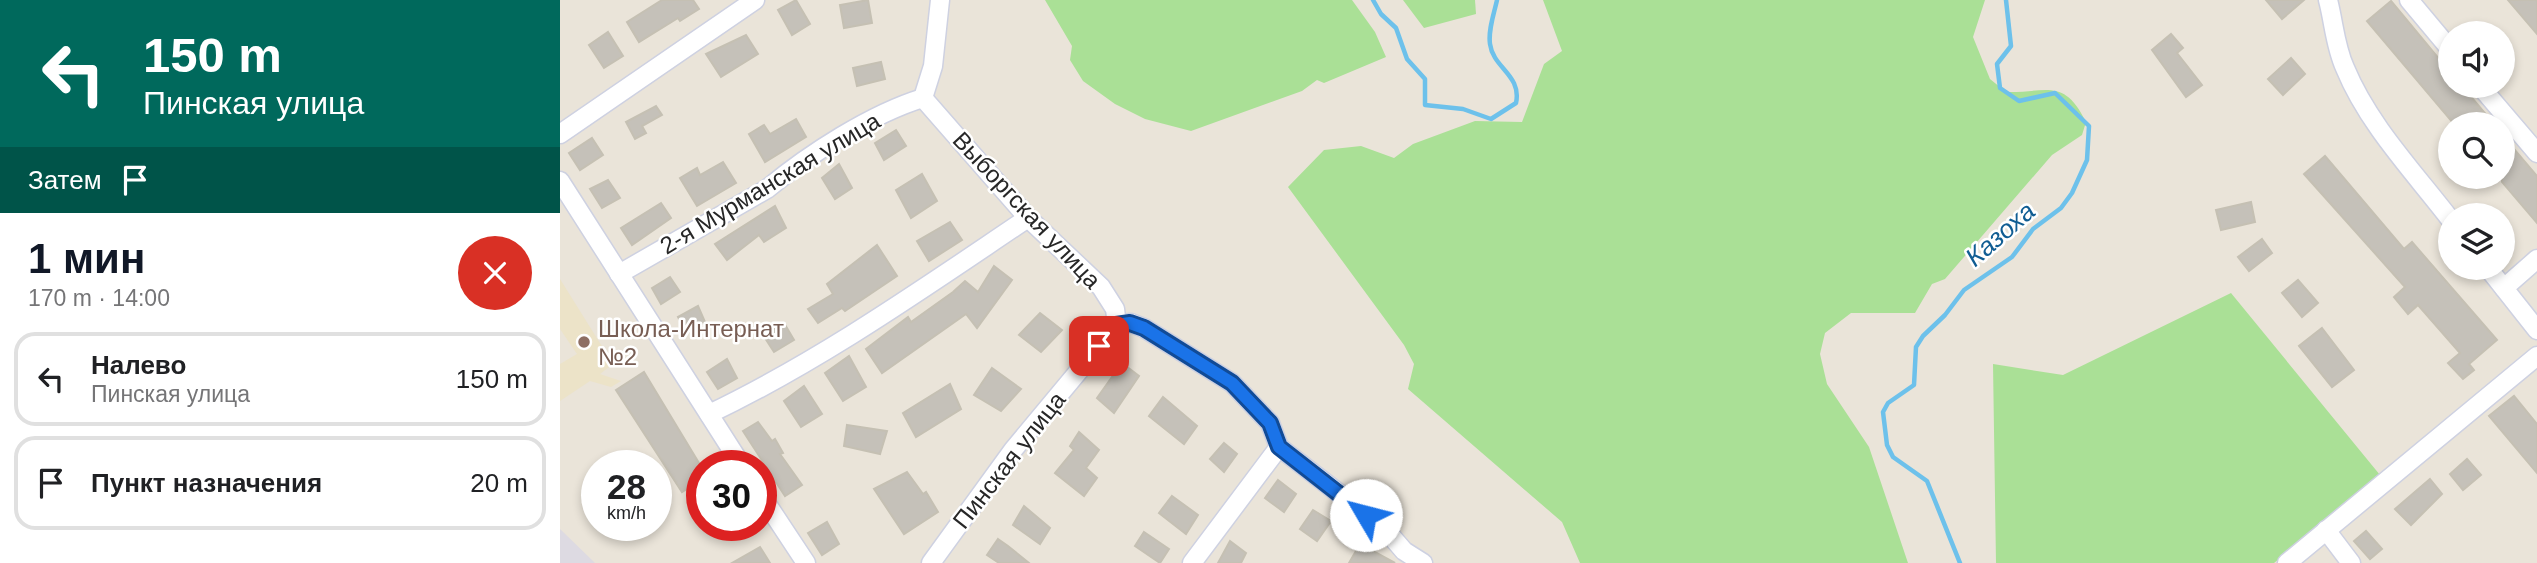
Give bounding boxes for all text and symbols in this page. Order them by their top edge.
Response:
map controls [2438,21,2515,280]
button: sound [2438,21,2515,98]
icon: left [28,28,119,119]
text: 150 m [143,28,282,82]
text: Пинская улица [143,85,364,121]
street label: 2-я Мурманская улица [655,106,885,259]
button: search [2438,112,2515,189]
street label: Выборгская улица [948,126,1107,294]
icon: arrive [116,161,154,199]
text: Затем [28,165,102,195]
water label: Казоха [1959,196,2041,272]
button: layers [2438,203,2515,280]
text: 1 мин [28,235,145,282]
button: close [458,236,532,310]
text: 170 m · 14:00 [28,285,170,311]
place label: Школа-Интернат №2 [598,315,784,370]
pin [1069,316,1129,376]
icon: arrive [1080,327,1118,365]
marker: Школа-Интернат №2 [576,334,592,350]
text: Налево [91,350,186,380]
icon: left [32,360,70,398]
text: 150 m [456,364,528,394]
text: Пинская улица [91,381,250,407]
street label: Пинская улица [947,386,1071,534]
speed limit sign: 30 [686,450,777,541]
icon: arrive [32,464,70,502]
text: 28 [607,467,646,506]
text: Пункт назначения [91,468,322,498]
text: 20 m [470,468,528,498]
position arrow [1329,478,1403,552]
text: km/h [607,503,646,523]

